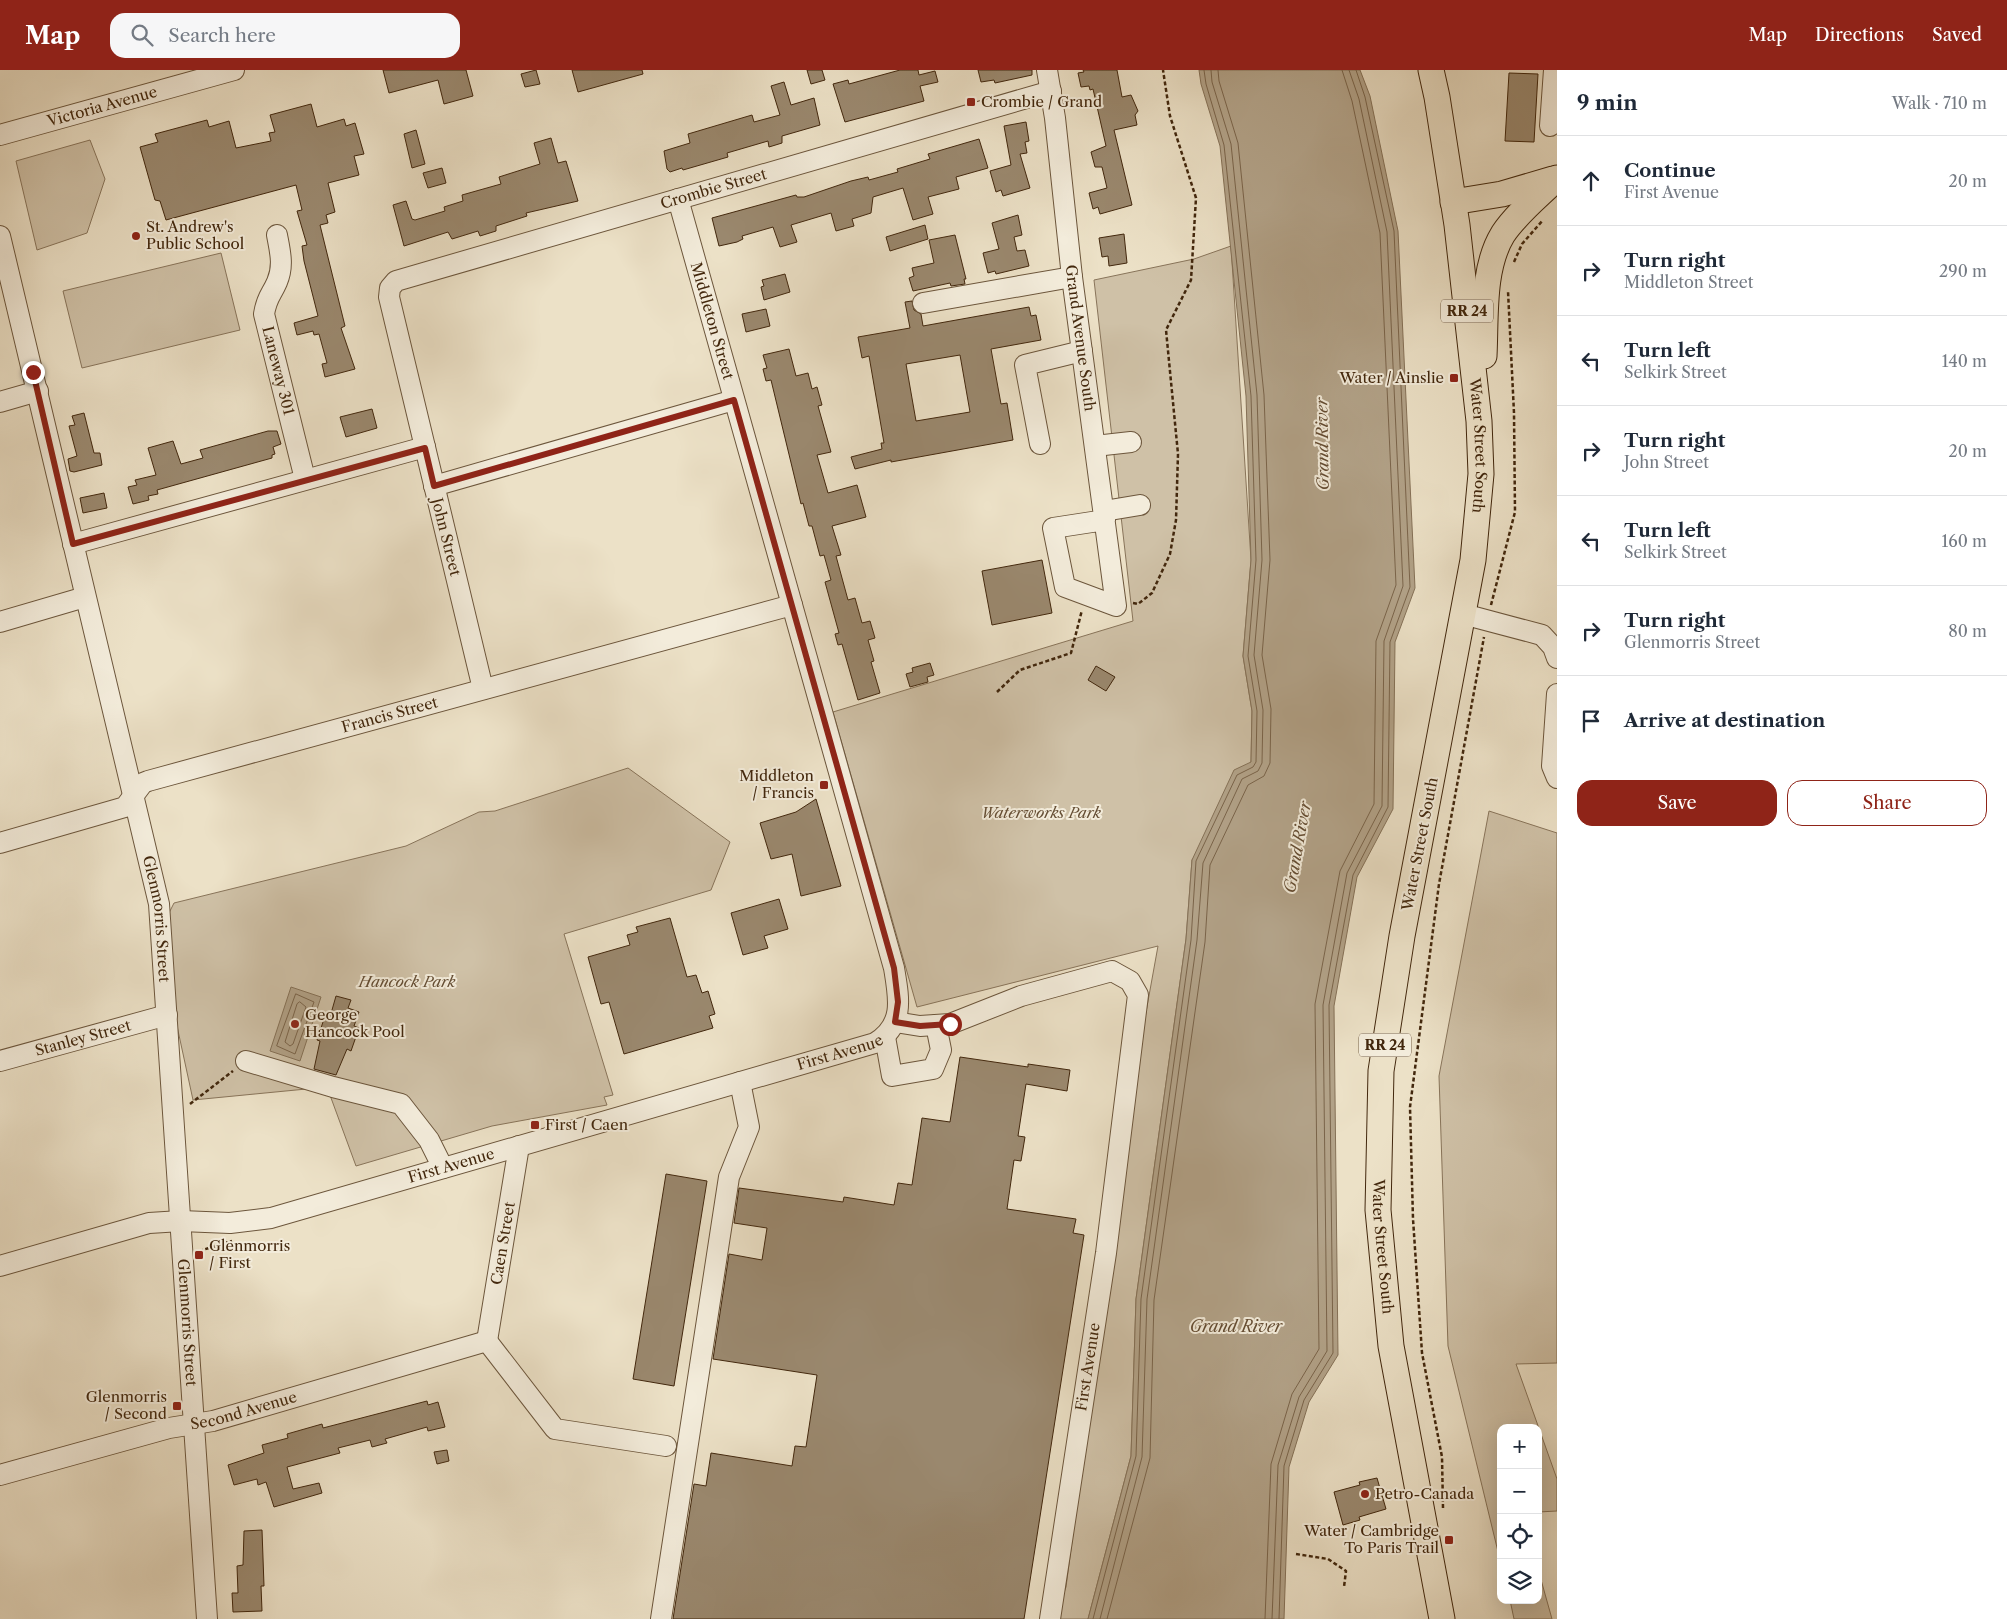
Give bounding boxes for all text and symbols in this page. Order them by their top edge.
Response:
search box [110,13,460,58]
text: Map [25,21,80,50]
icon: search [128,21,156,49]
text: Search here [168,24,276,47]
text: Map [1748,24,1787,46]
text: Directions [1815,24,1904,46]
text: Saved [1932,24,1982,46]
street label: Victoria Avenue [44,82,159,131]
text: 9 min [1577,90,1638,115]
place label: Crombie / Grand [981,92,1102,111]
text: Walk · 710 m [1892,93,1987,113]
marker: Crombie / Grand [965,96,977,108]
text: Continue [1624,159,1716,182]
street label: Crombie Street [658,164,769,213]
icon: ahead [1577,167,1605,195]
text: 20 m [1948,171,1987,191]
text: First Avenue [1624,182,1719,202]
place label: St. Andrew's Public School [146,217,245,253]
marker: St. Andrew's Public School [130,230,142,242]
text: Turn right [1624,249,1725,272]
icon: right [1577,257,1605,285]
street label: Middleton Street [687,260,739,382]
text: 290 m [1939,261,1987,281]
street label: Grand Avenue South [1062,264,1100,413]
text: Middleton Street [1624,272,1753,292]
road number: RR 24 [1441,300,1493,322]
street label: Laneway 301 [258,324,299,418]
text: Turn left [1624,339,1711,362]
icon: left [1577,347,1605,375]
text: 140 m [1942,351,1987,371]
route end [22,361,45,384]
text: Selkirk Street [1624,362,1727,382]
place label: Water / Ainslie [1338,368,1444,387]
marker: Water / Ainslie [1448,372,1460,384]
street label: Water Street South [1465,376,1491,515]
water label: Grand River [1311,396,1333,491]
text: Turn right [1624,429,1725,452]
icon: right [1577,437,1605,465]
text: 20 m [1948,441,1987,461]
text: John Street [1624,452,1709,472]
street label: John Street [427,494,465,578]
text: Turn left [1624,519,1711,542]
icon: left [1577,527,1605,555]
text: 160 m [1942,531,1987,551]
text: Selkirk Street [1624,542,1727,562]
text: Turn right [1624,609,1725,632]
icon: right [1577,617,1605,645]
text: 80 m [1948,621,1987,641]
text: Glenmorris Street [1624,632,1760,652]
street label: Francis Street [339,692,440,737]
icon: arrive [1577,707,1605,735]
text: Arrive at destination [1624,709,1825,732]
place label: Middleton / Francis [739,766,815,802]
street label: Water Street South [1397,775,1442,913]
marker: Middleton / Francis [818,779,830,791]
button: Save [1577,780,1777,826]
button: Share [1787,780,1987,826]
water label: Grand River [1279,798,1315,894]
park label: Waterworks Park [981,803,1101,822]
street label: Glenmorris Street [139,853,174,983]
park label: Hancock Park [357,972,456,991]
place label: George Hancock Pool [305,1005,405,1041]
route start [939,1013,962,1036]
street label: Stanley Street [33,1015,134,1060]
marker: George Hancock Pool [289,1018,301,1030]
street label: First Avenue [795,1030,887,1074]
road number: RR 24 [1359,1034,1411,1056]
place label: First / Caen [545,1115,629,1134]
marker: First / Caen [529,1119,541,1131]
street label: First Avenue [406,1144,496,1187]
street label: Water Street South [1369,1178,1398,1316]
street label: Caen Street [486,1200,519,1286]
place label: Glenmorris / First [209,1236,290,1272]
marker: Glenmorris / First [193,1249,205,1261]
street label: Glenmorris Street [174,1258,201,1387]
water label: Grand River [1190,1316,1284,1336]
street label: First Avenue [1071,1321,1104,1412]
place label: Glenmorris / Second [86,1387,167,1423]
street label: Second Avenue [189,1387,299,1433]
marker: Glenmorris / Second [171,1400,183,1412]
map controls [1497,1424,1542,1604]
button: + [1497,1424,1542,1469]
button: − [1497,1469,1542,1514]
place label: Petro-Canada [1375,1484,1474,1503]
marker: Petro-Canada [1359,1488,1371,1500]
button: locate [1497,1514,1542,1559]
place label: Water / Cambridge To Paris Trail [1303,1521,1440,1557]
marker: Water / Cambridge To Paris Trail [1443,1534,1455,1546]
button: layers [1497,1559,1542,1604]

